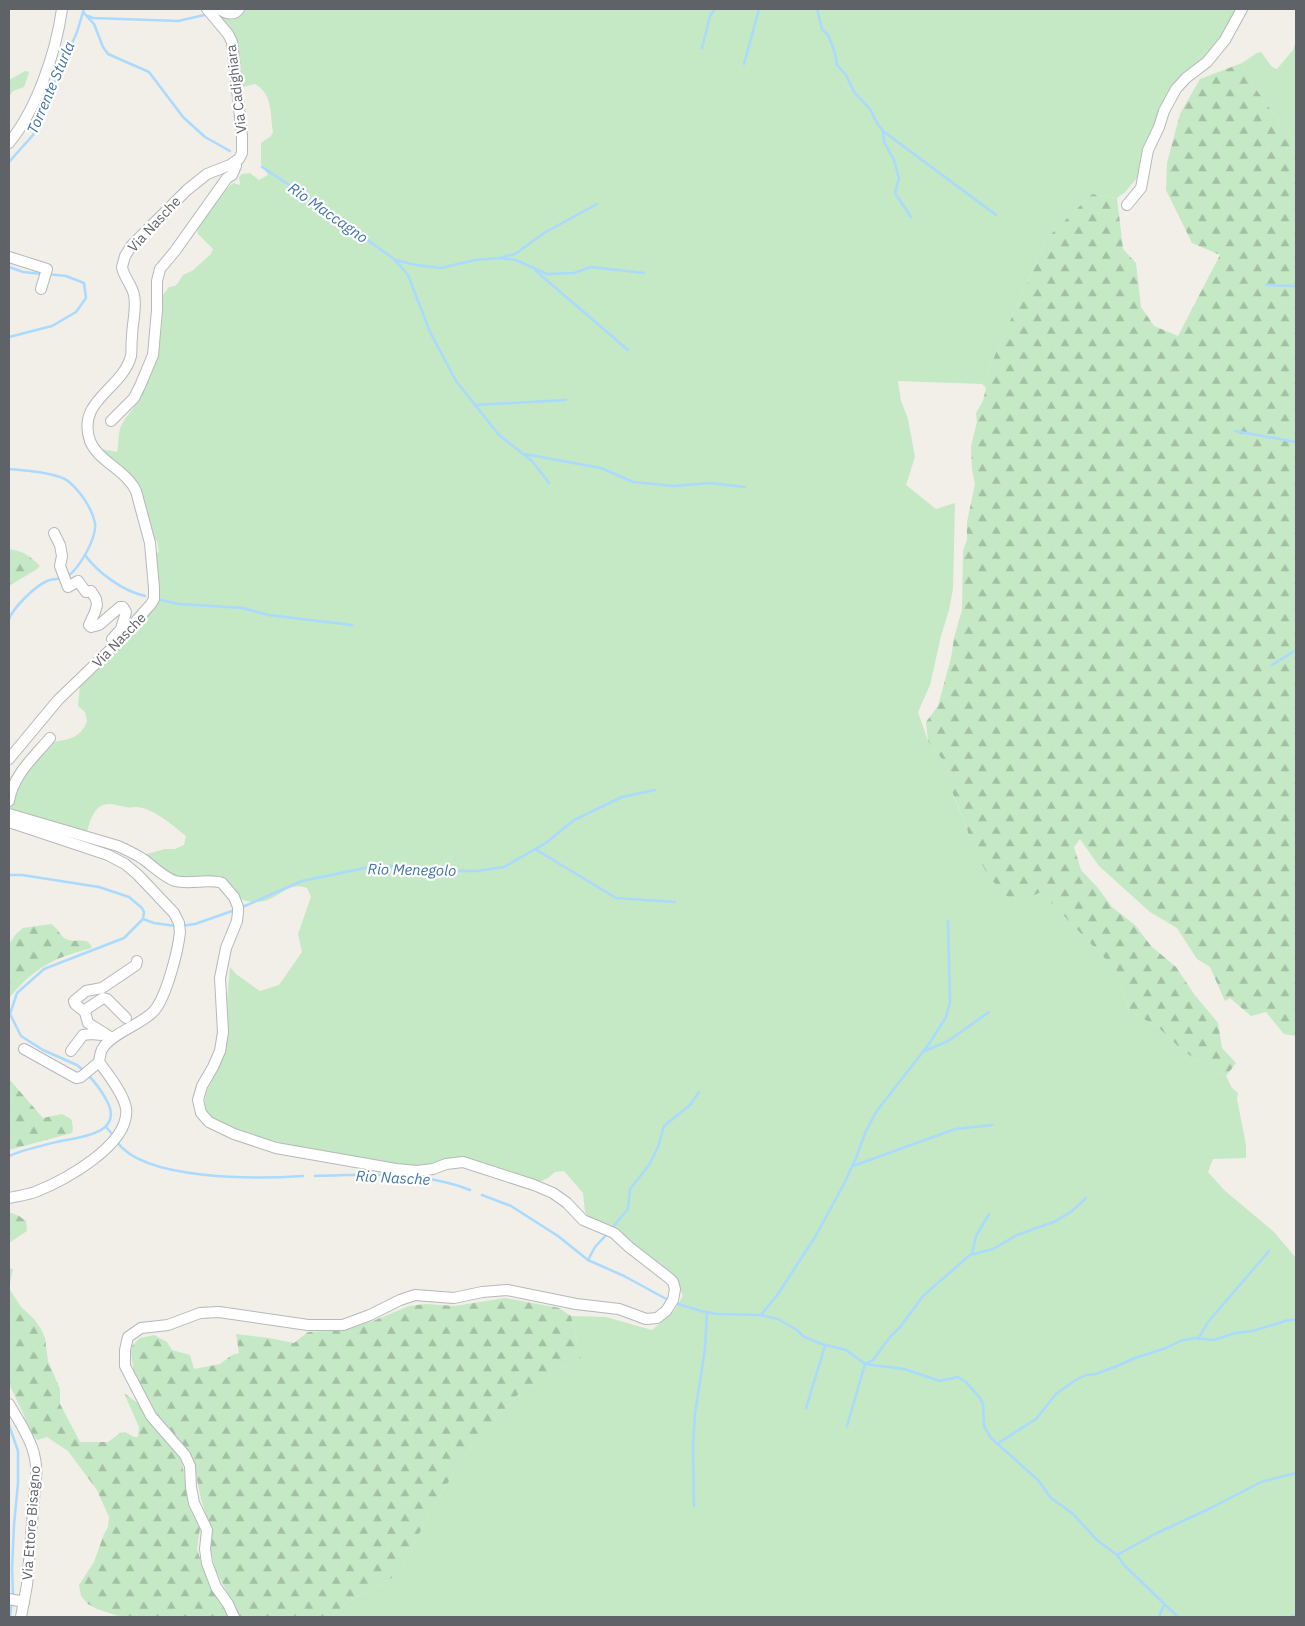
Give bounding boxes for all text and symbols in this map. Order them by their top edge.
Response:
water label: Torrente Sturla [23,38,79,137]
street label: Via Cadighiara [222,43,250,135]
water label: Rio Maccagno [285,178,372,247]
street label: Via Nasche [124,192,185,256]
street label: Via Nasche [88,608,150,671]
water label: Rio Menegolo [367,859,457,880]
water label: Rio Nasche [355,1166,431,1189]
street label: Via Ettore Bisagno [18,1465,44,1581]

